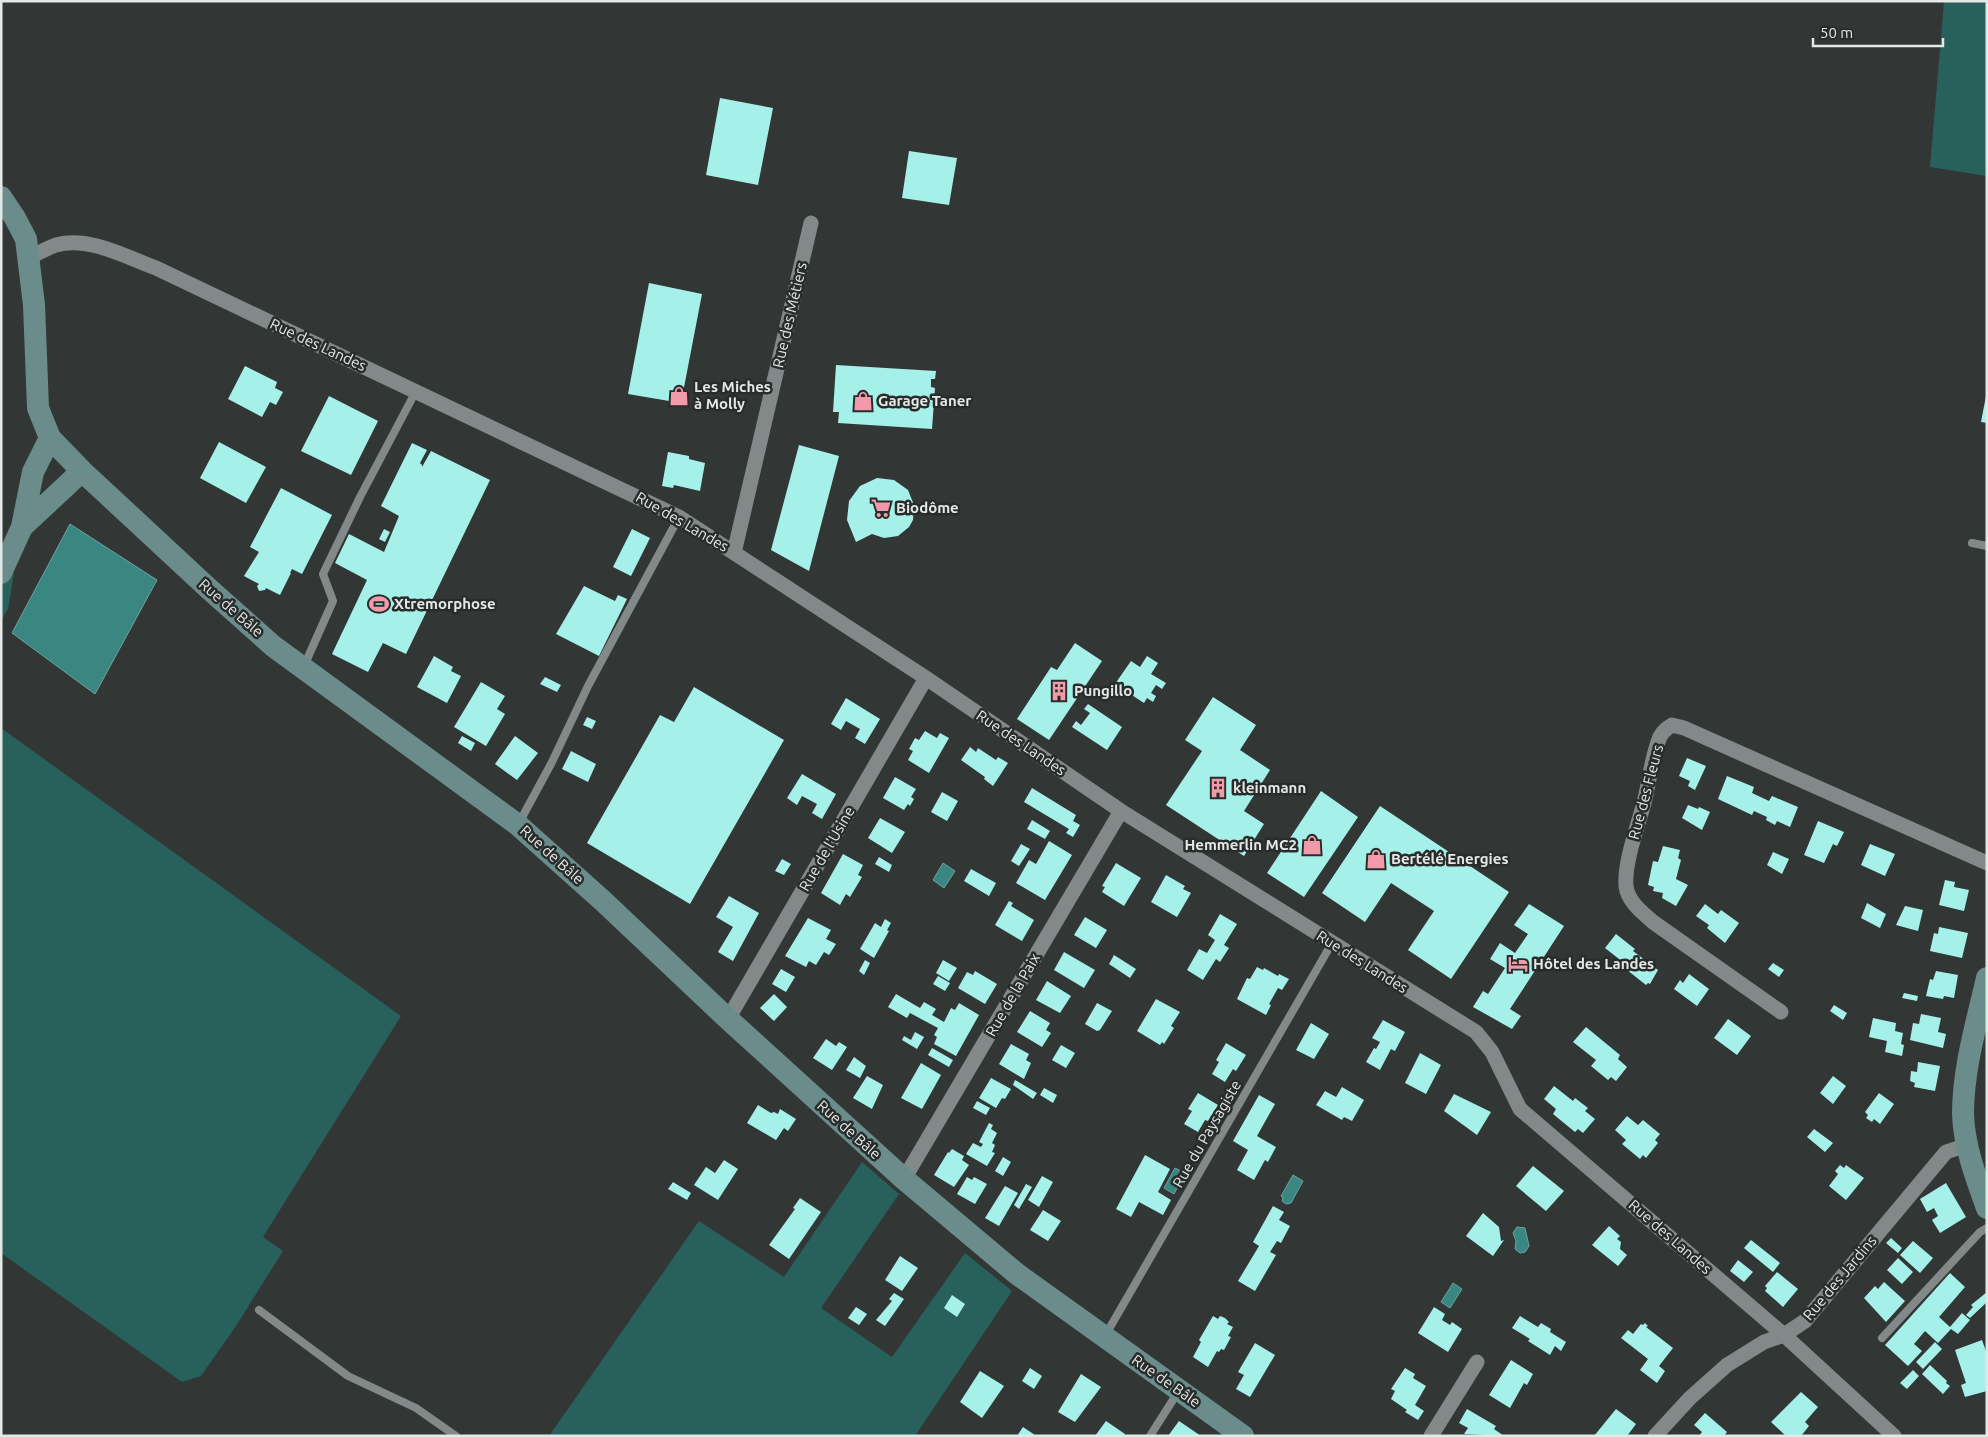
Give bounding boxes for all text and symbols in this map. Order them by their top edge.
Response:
scale bar [1813,15,1943,47]
text: 50 m [1820,24,1853,41]
street label: Rue des Métiers [769,260,810,369]
street label: Rue des Landes [267,315,369,374]
place label: Les Miches à Molly [694,378,771,412]
shop icon: Les Miches à Molly [668,385,690,407]
shop icon: Garage Taner [852,390,874,412]
place label: Garage Taner [878,392,972,409]
street label: Rue des Landes [633,488,732,555]
supermarket icon: Biodôme [870,497,892,519]
place label: Biodôme [896,499,959,516]
street label: Rue de Bâle [196,575,267,640]
sports icon: Xtremorphose [368,593,390,615]
place label: Xtremorphose [394,595,496,612]
building icon: Pungillo [1048,680,1070,702]
place label: Pungillo [1074,682,1132,699]
street label: Rue des Landes [973,706,1069,779]
street label: Rue des Fleurs [1625,743,1666,841]
building icon: kleinmann [1207,777,1229,799]
place label: kleinmann [1233,779,1306,796]
street label: Rue de l'Usine [795,803,858,894]
street label: Rue de Bâle [517,822,588,888]
shop icon: Hemmerlin MC2 [1301,834,1323,856]
place label: Hemmerlin MC2 [1184,836,1297,853]
shop icon: Bertélé Energies [1365,848,1387,870]
place label: Bertélé Energies [1391,850,1508,867]
street label: Rue des Landes [1314,927,1411,996]
street label: Rue de la Paix [982,950,1043,1039]
hotel icon: Hôtel des Landes [1507,953,1529,975]
place label: Hôtel des Landes [1533,955,1654,972]
street label: Rue du Paysagiste [1169,1077,1244,1191]
street label: Rue de Bâle [814,1097,885,1163]
street label: Rue des Landes [1625,1196,1715,1277]
street label: Rue des Jardins [1799,1232,1880,1323]
street label: Rue de Bâle [1129,1351,1204,1410]

